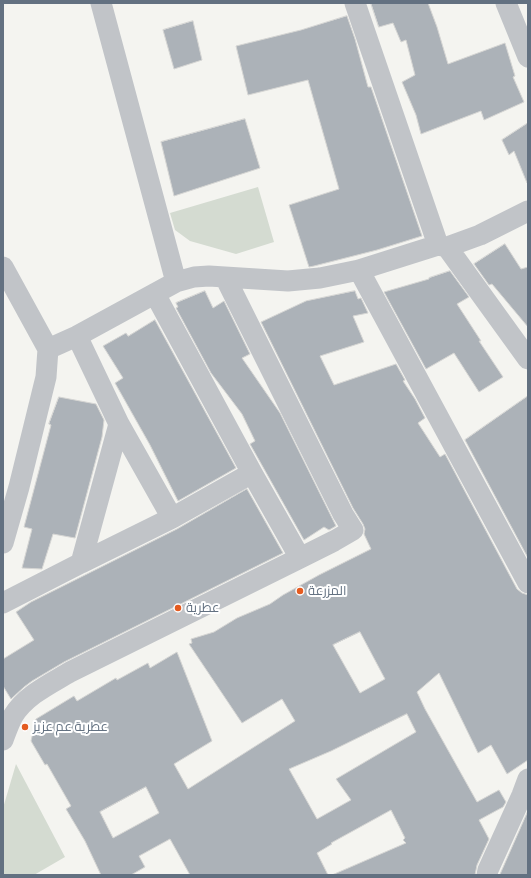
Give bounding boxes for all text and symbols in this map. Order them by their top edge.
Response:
place label: المزرعة [308,583,346,599]
marker: المزرعة [295,586,305,596]
place label: عطرية [186,600,219,616]
marker: عطرية [173,603,183,613]
place label: عطرية عم عزيز [33,719,108,735]
marker: عطرية عم عزيز [20,722,30,732]

